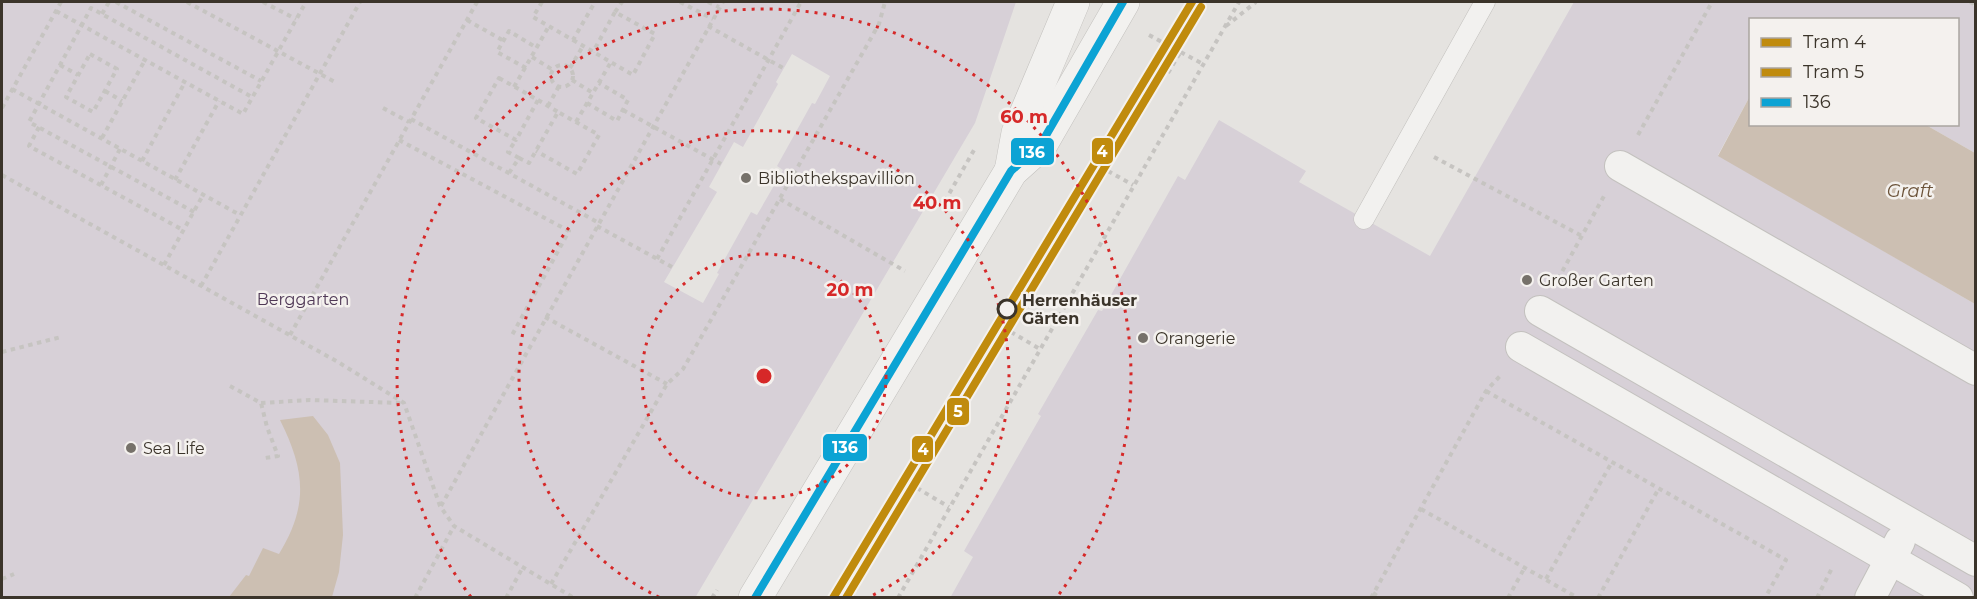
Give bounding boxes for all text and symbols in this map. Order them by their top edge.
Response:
legend [1749,18,1959,126]
text: Tram 4 [1803,31,1866,53]
text: Tram 5 [1803,61,1864,83]
text: 136 [1803,91,1831,113]
text: 60 m [1000,106,1048,128]
line badge: 136 [1010,137,1055,166]
line badge: 4 [1091,137,1114,165]
text: 4 [1096,142,1108,161]
text: 136 [1019,143,1045,162]
place label: Bibliothekspavillion [758,169,915,188]
marker: Bibliothekspavillion [739,171,753,185]
water label: Graft [1887,180,1934,202]
text: 40 m [913,192,961,214]
place label: Großer Garten [1539,271,1654,290]
marker: Großer Garten [1520,273,1534,287]
text: 20 m [827,279,873,301]
park label: Berggarten [257,290,349,309]
place label: Herrenhäuser Gärten [1022,291,1137,328]
marker: Herrenhäuser Gärten [997,299,1017,319]
place label: Orangerie [1155,329,1235,348]
marker: Orangerie [1136,331,1150,345]
centre of rings [754,366,774,386]
line badge: 5 [946,397,970,426]
text: 5 [953,402,963,421]
line badge: 136 [822,433,868,462]
line badge: 4 [911,435,934,463]
text: 136 [832,438,858,457]
place label: Sea Life [143,439,205,458]
text: 4 [917,440,929,459]
marker: Sea Life [124,441,138,455]

